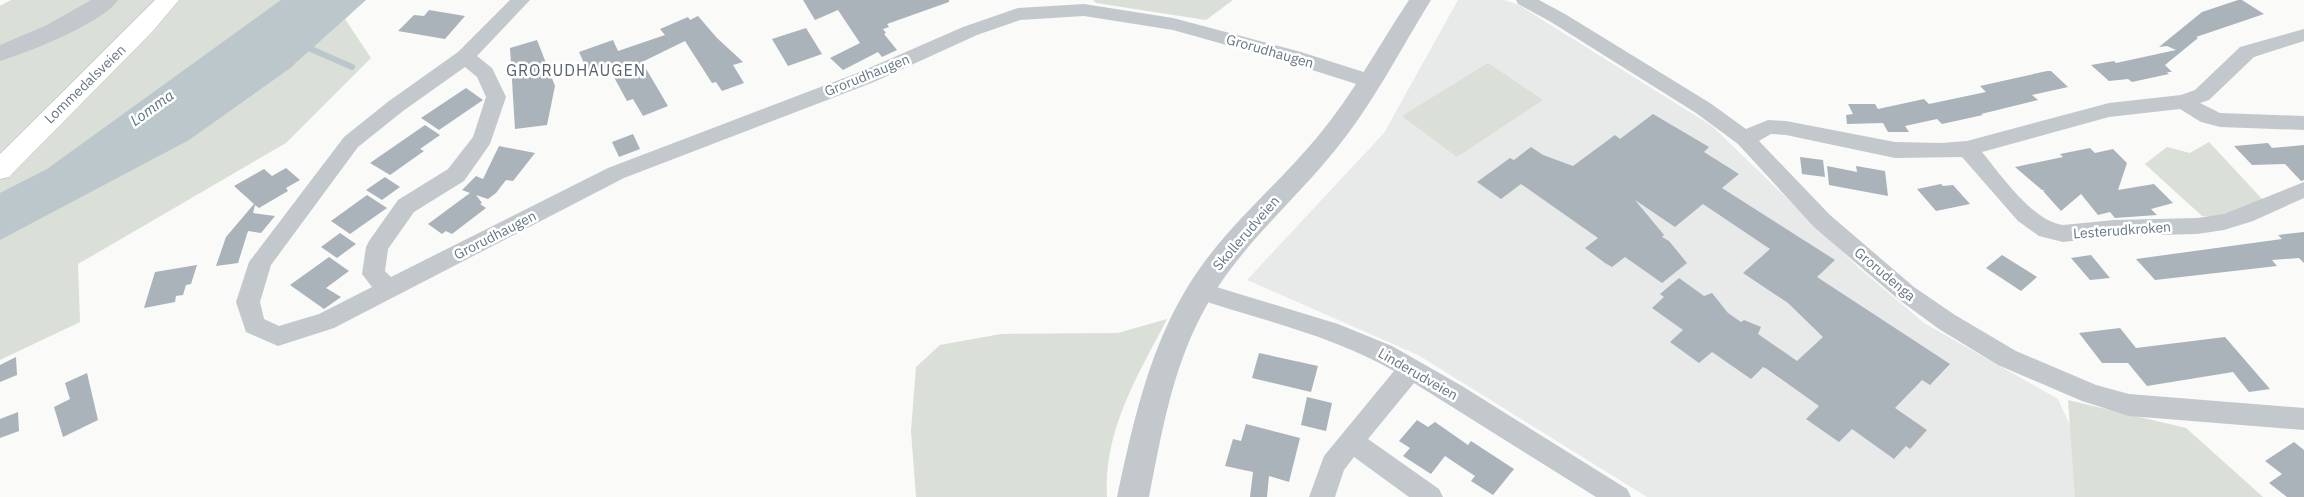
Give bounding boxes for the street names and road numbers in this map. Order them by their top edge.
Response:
street label: Grorudhaugen [1224,30,1316,72]
street label: Lommedalsveien [40,41,130,127]
street label: Grorudhaugen [822,50,912,100]
street label: Skollerudveien [1209,192,1283,274]
street label: Grorudhaugen [451,207,539,263]
street label: Lesterudkroken [2072,218,2172,242]
street label: Grorudenga [1851,243,1920,305]
street label: Linderudveien [1375,344,1461,404]

